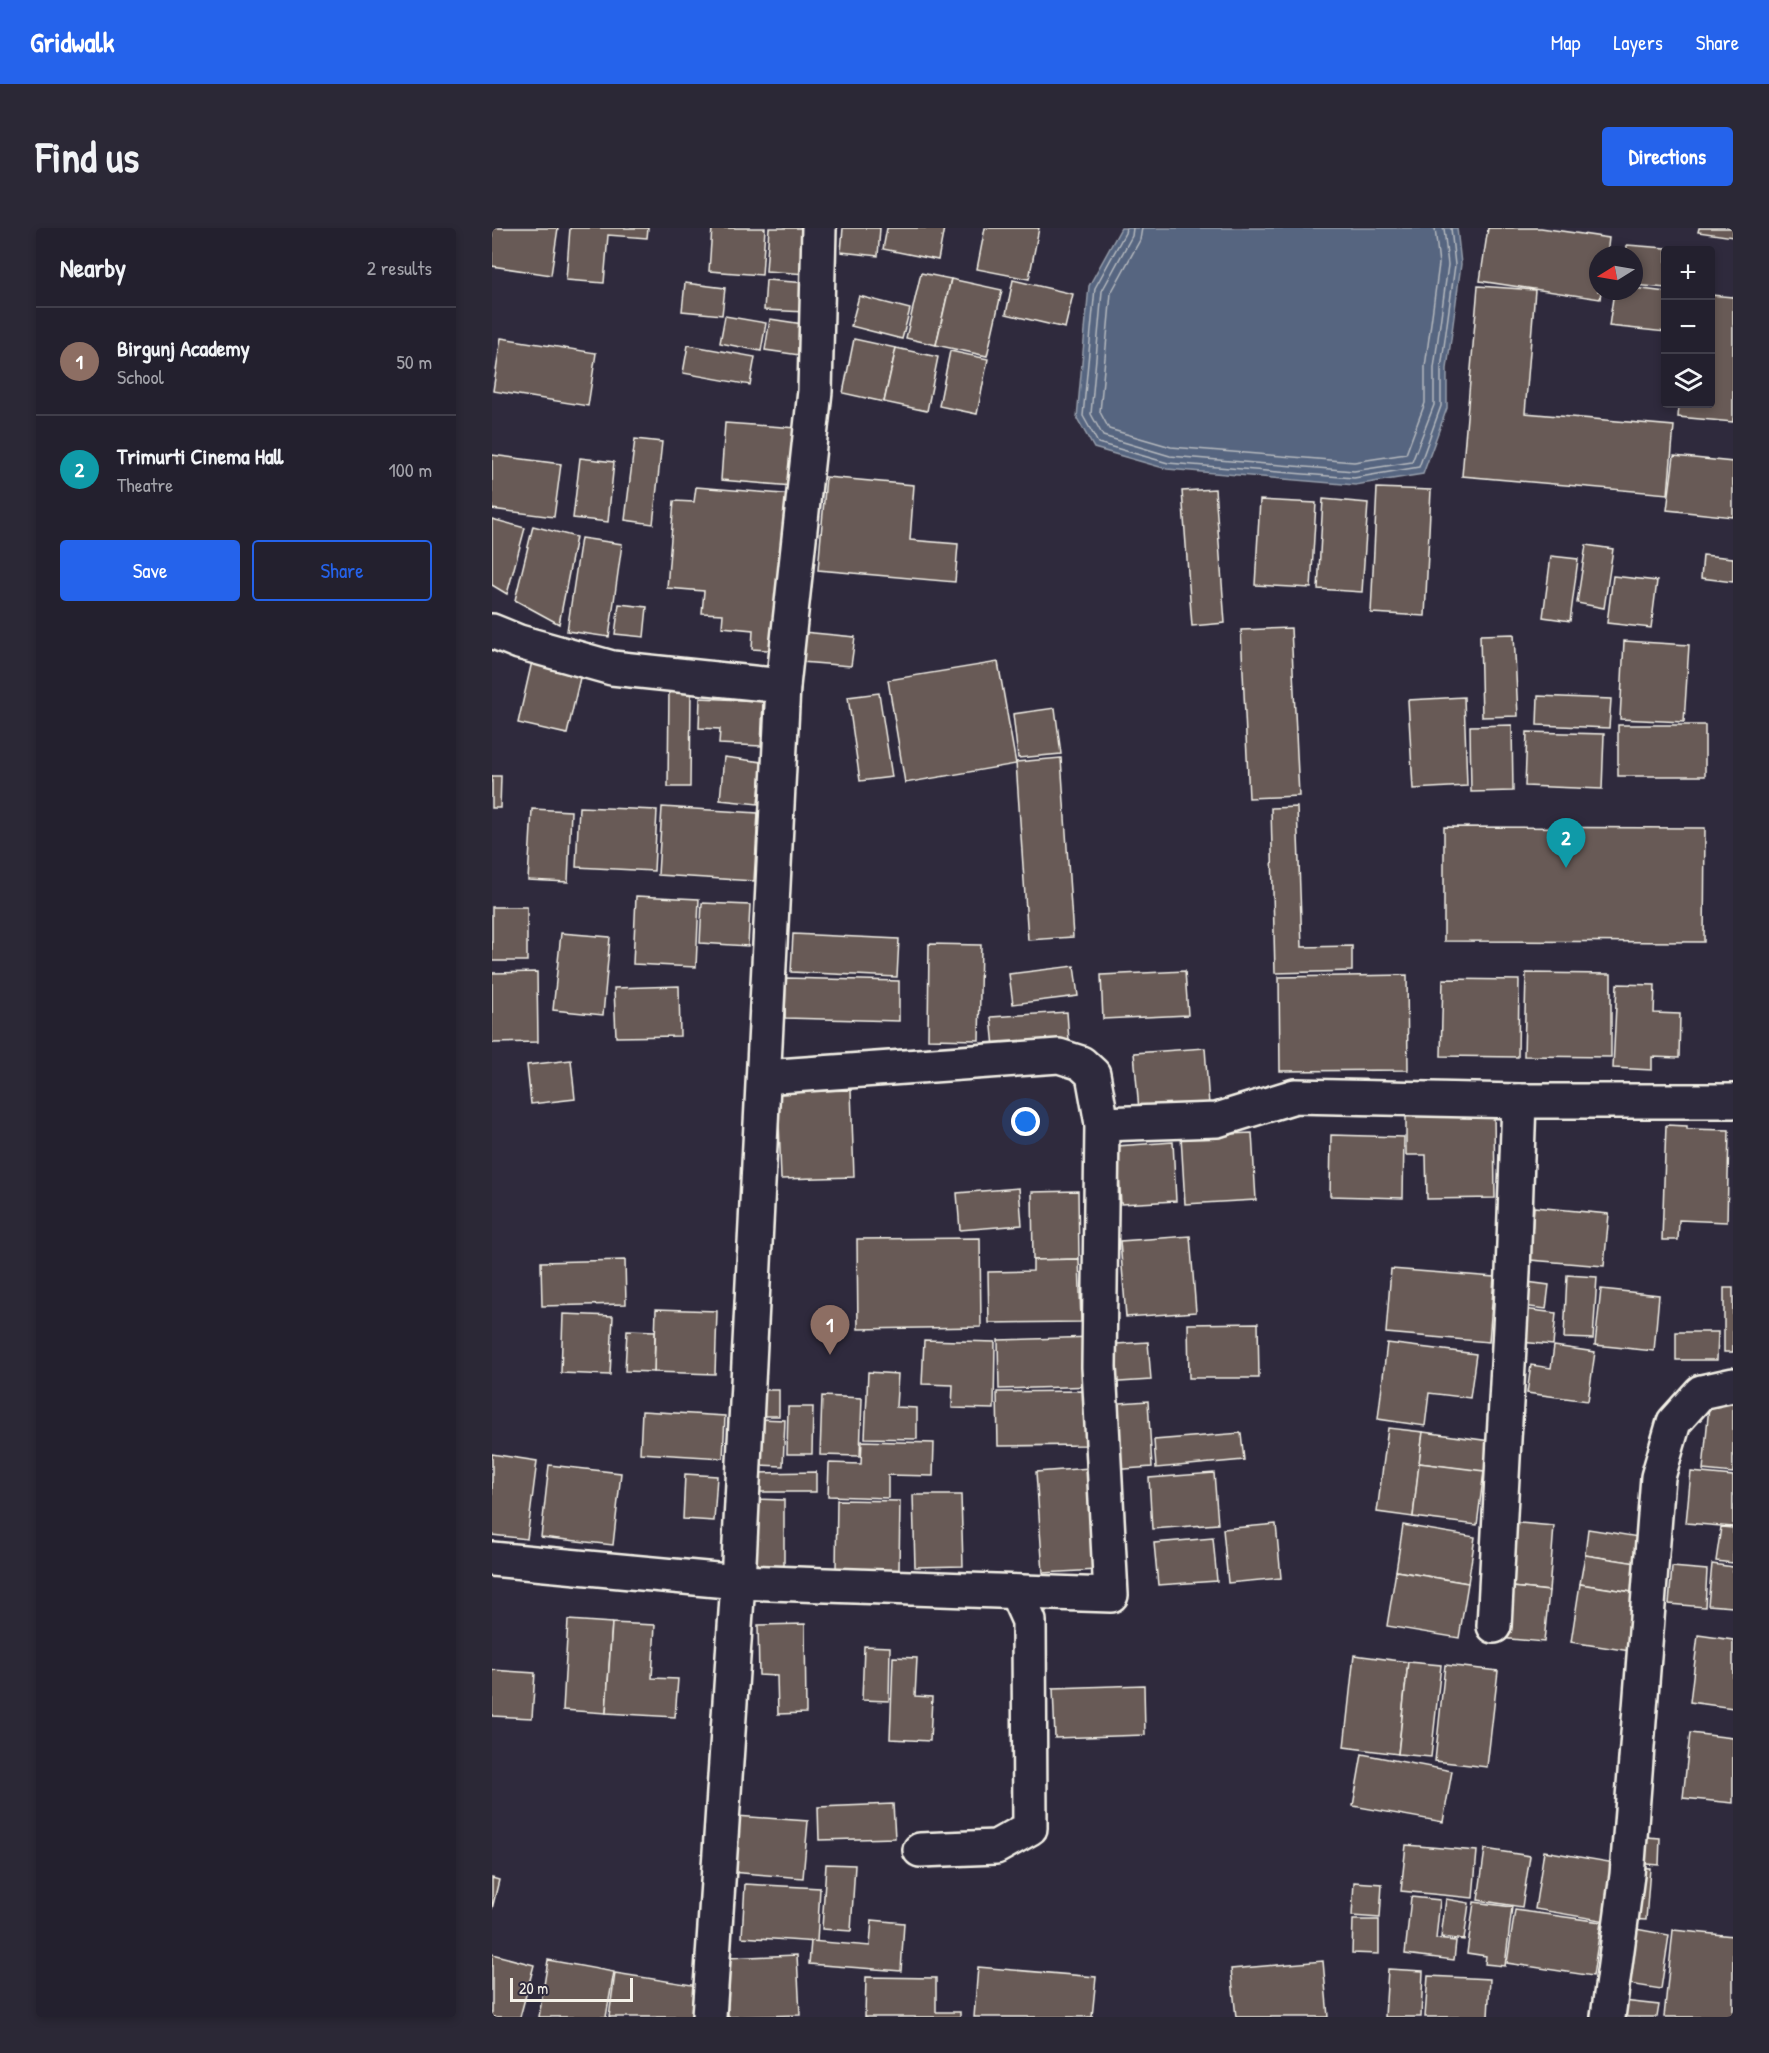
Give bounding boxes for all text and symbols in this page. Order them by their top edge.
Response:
text: Gridwalk [30,23,114,61]
text: Map [1551,28,1580,57]
text: Layers [1613,28,1663,57]
text: Share [1696,28,1739,57]
button: Directions [1602,127,1733,186]
text: Find us [36,128,139,185]
north arrow [1589,246,1643,300]
map controls [1661,246,1715,408]
button: + [1661,246,1715,300]
text: Nearby [60,250,126,285]
text: 2 results [367,254,432,281]
button: − [1661,300,1715,354]
text: Birgunj Academy [117,333,250,363]
text: 1 [76,348,83,375]
text: 50 m [396,348,432,375]
button: layers [1661,354,1715,408]
text: School [117,363,164,390]
text: Trimurti Cinema Hall [117,441,283,471]
text: 2 [75,456,84,483]
text: 100 m [389,456,432,483]
text: Theatre [117,471,173,498]
button: Save [60,540,240,601]
button: Share [252,540,432,601]
pin: 2 [1546,818,1586,868]
your location [1011,1107,1040,1136]
pin: 1 [810,1306,850,1355]
scale bar [510,1975,633,2002]
text: 20 m [519,1977,548,1999]

